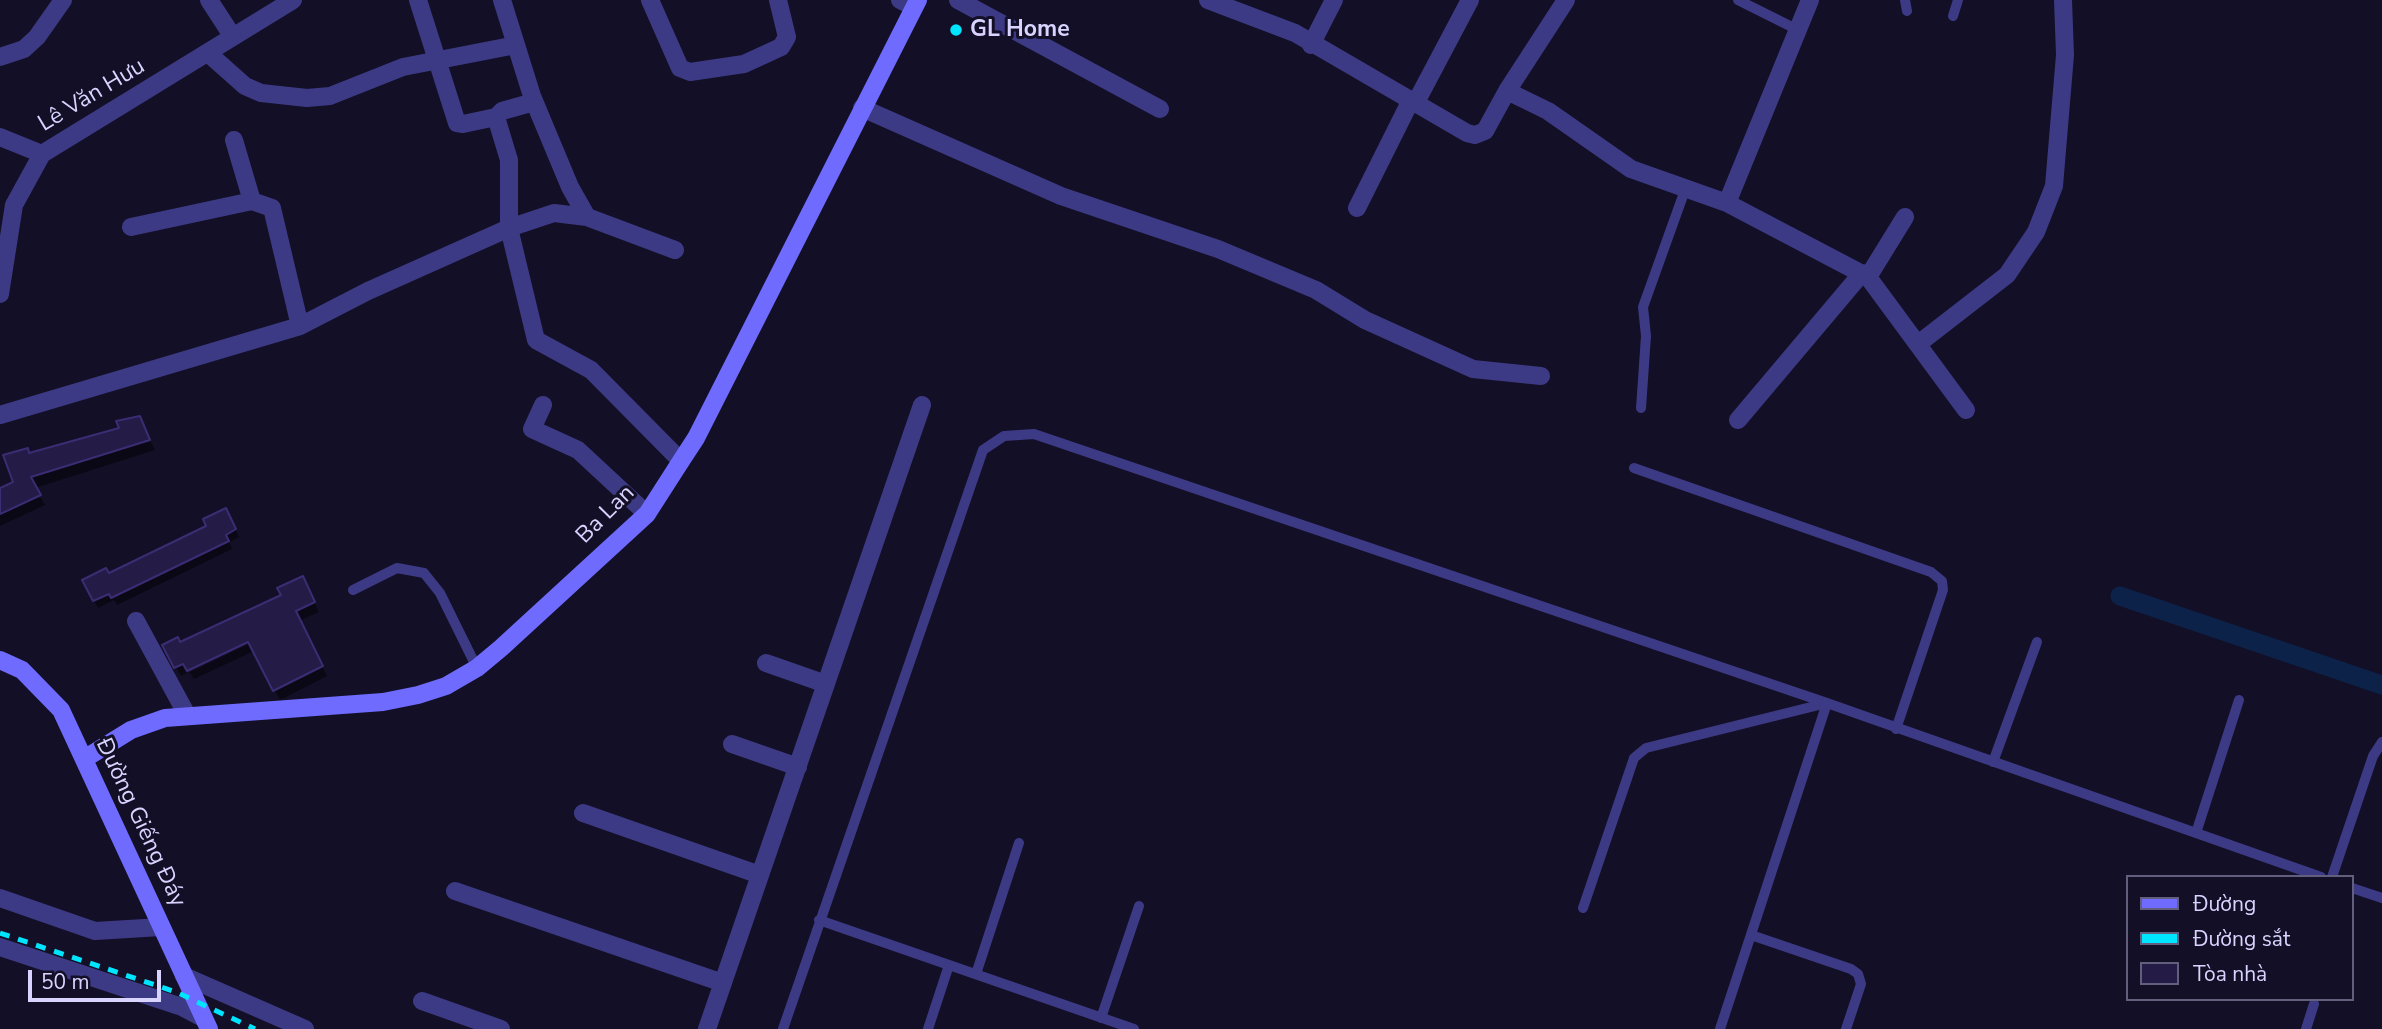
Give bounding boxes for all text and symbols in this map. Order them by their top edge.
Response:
place label: GL Home [970,16,1070,44]
marker: GL Home [948,22,964,38]
street label: Lê Văn Hưu [34,53,150,139]
street label: Ba Lan [571,480,641,550]
street label: Đường Giếng Đáy [89,734,191,912]
legend [2126,875,2354,1001]
text: Đường [2193,890,2256,918]
text: Đường sắt [2193,925,2290,953]
scale bar [32,956,164,1000]
text: Tòa nhà [2193,960,2267,988]
text: 50 m [41,968,90,996]

